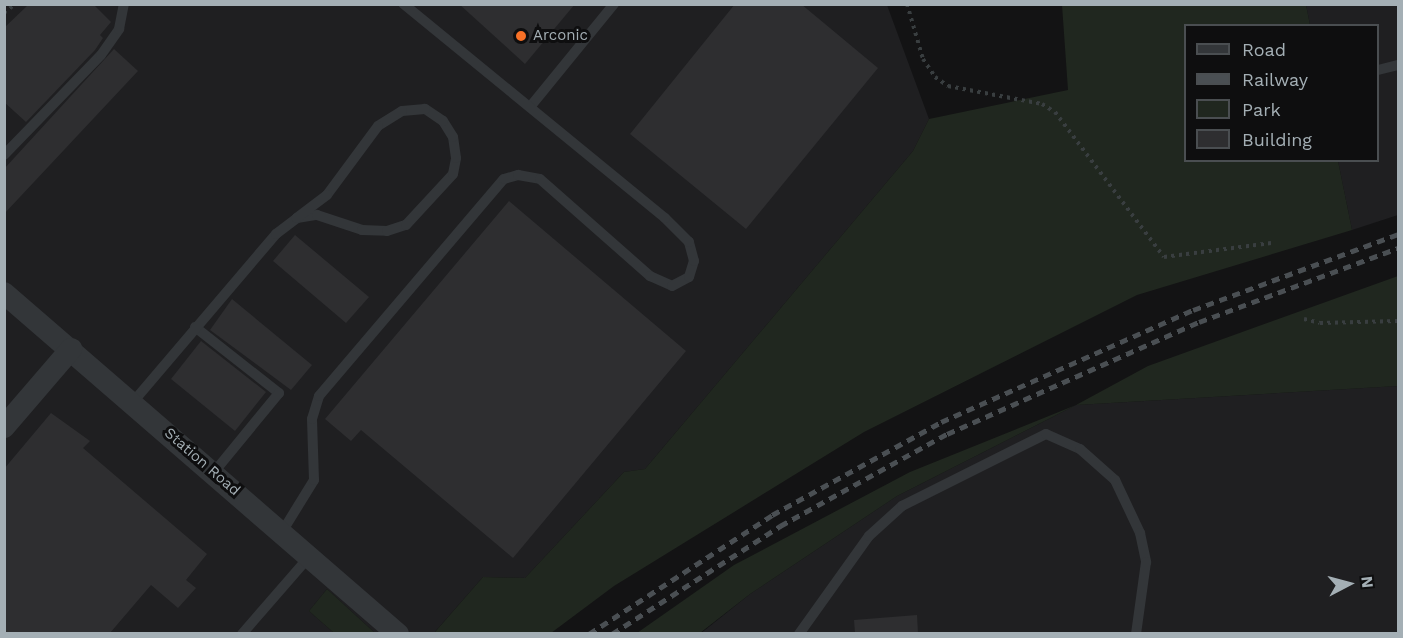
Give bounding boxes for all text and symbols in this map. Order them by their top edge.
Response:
legend [1184,24,1379,162]
place label: Arconic [533,27,588,45]
marker: Arconic [514,29,528,43]
text: Road [1242,39,1286,60]
text: Railway [1242,69,1308,90]
text: Park [1242,99,1281,120]
text: Building [1242,129,1312,150]
street label: Station Road [160,424,244,500]
north arrow [1319,554,1379,614]
text: N [1357,575,1377,589]

